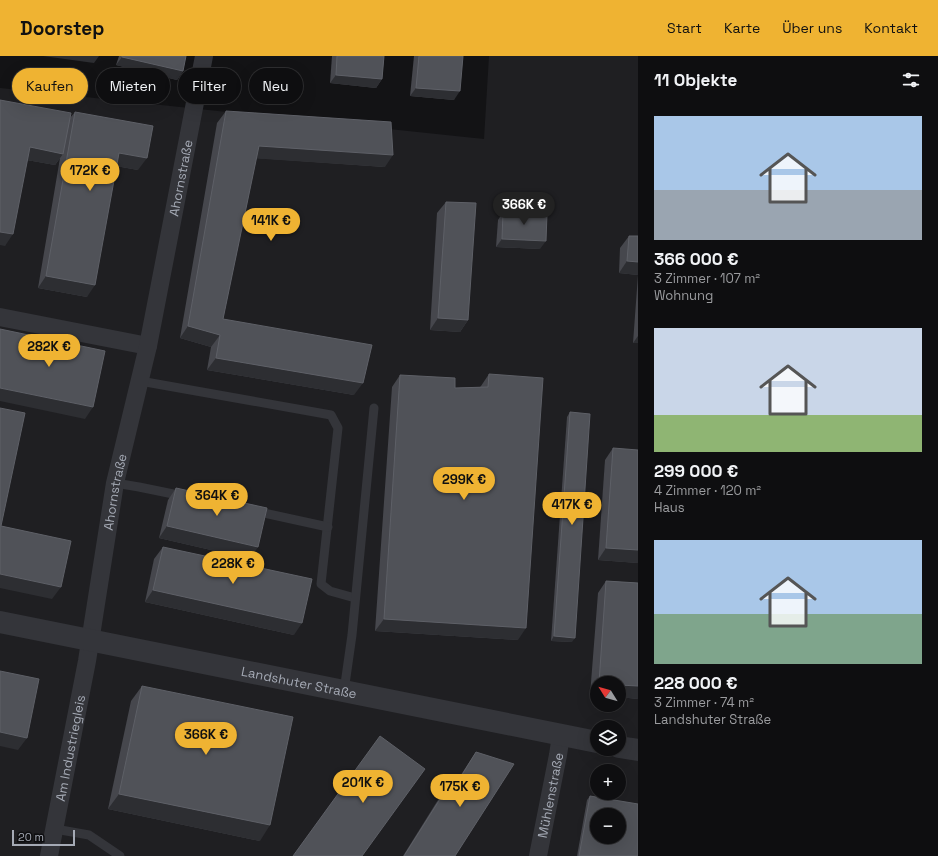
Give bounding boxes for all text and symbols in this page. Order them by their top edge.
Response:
text: Doorstep [20,16,104,41]
text: Start [667,19,702,37]
text: Karte [724,19,760,37]
text: Über uns [782,19,842,37]
text: Kontakt [864,19,918,37]
chip: Kaufen [12,68,88,104]
chip: Mieten [96,68,170,104]
chip: Filter [178,68,241,104]
chip: Neu [249,68,303,104]
text: 11 Objekte [654,69,737,91]
icon: filters [900,69,922,91]
street label: Ahornstraße [165,138,197,218]
icon: home [752,142,824,214]
pin: 172K € [57,158,123,192]
text: 172K € [69,162,111,179]
pin: 366K € [491,192,557,226]
text: 366K € [502,196,546,213]
pin: 141K € [238,208,304,242]
text: 141K € [251,212,291,229]
text: 366 000 € [654,248,739,270]
text: 3 Zimmer · 107 m² [654,270,760,287]
text: Wohnung [654,287,713,304]
pin: 282K € [16,334,82,368]
text: 282K € [27,338,71,355]
icon: home [752,354,824,426]
street label: Ahornstraße [100,452,131,532]
text: 299 000 € [654,460,738,482]
pin: 299K € [431,467,497,501]
text: 299K € [442,471,486,488]
text: 4 Zimmer · 120 m² [654,482,761,499]
pin: 364K € [184,483,250,517]
text: 364K € [195,487,239,504]
pin: 417K € [539,492,605,526]
text: 417K € [551,496,593,513]
text: Haus [654,499,685,516]
pin: 228K € [200,551,266,585]
text: 228K € [211,555,255,572]
icon: home [752,566,824,638]
street label: Landshuter Straße [240,663,358,702]
text: 228 000 € [654,672,738,694]
north arrow [590,676,626,712]
map controls [590,676,626,844]
street label: Am Industriegleis [52,693,89,803]
text: 3 Zimmer · 74 m² [654,694,754,711]
text: Landshuter Straße [654,711,771,728]
button: layers [590,720,626,756]
pin: 366K € [173,722,239,756]
text: 366K € [184,726,228,743]
street label: Mühlenstraße [534,751,567,840]
button: + [590,764,626,800]
pin: 201K € [330,770,396,804]
text: 201K € [342,774,384,791]
pin: 175K € [427,774,493,808]
text: 175K € [439,778,481,795]
button: − [590,808,626,844]
scale bar [12,828,75,847]
text: 20 m [18,830,44,844]

